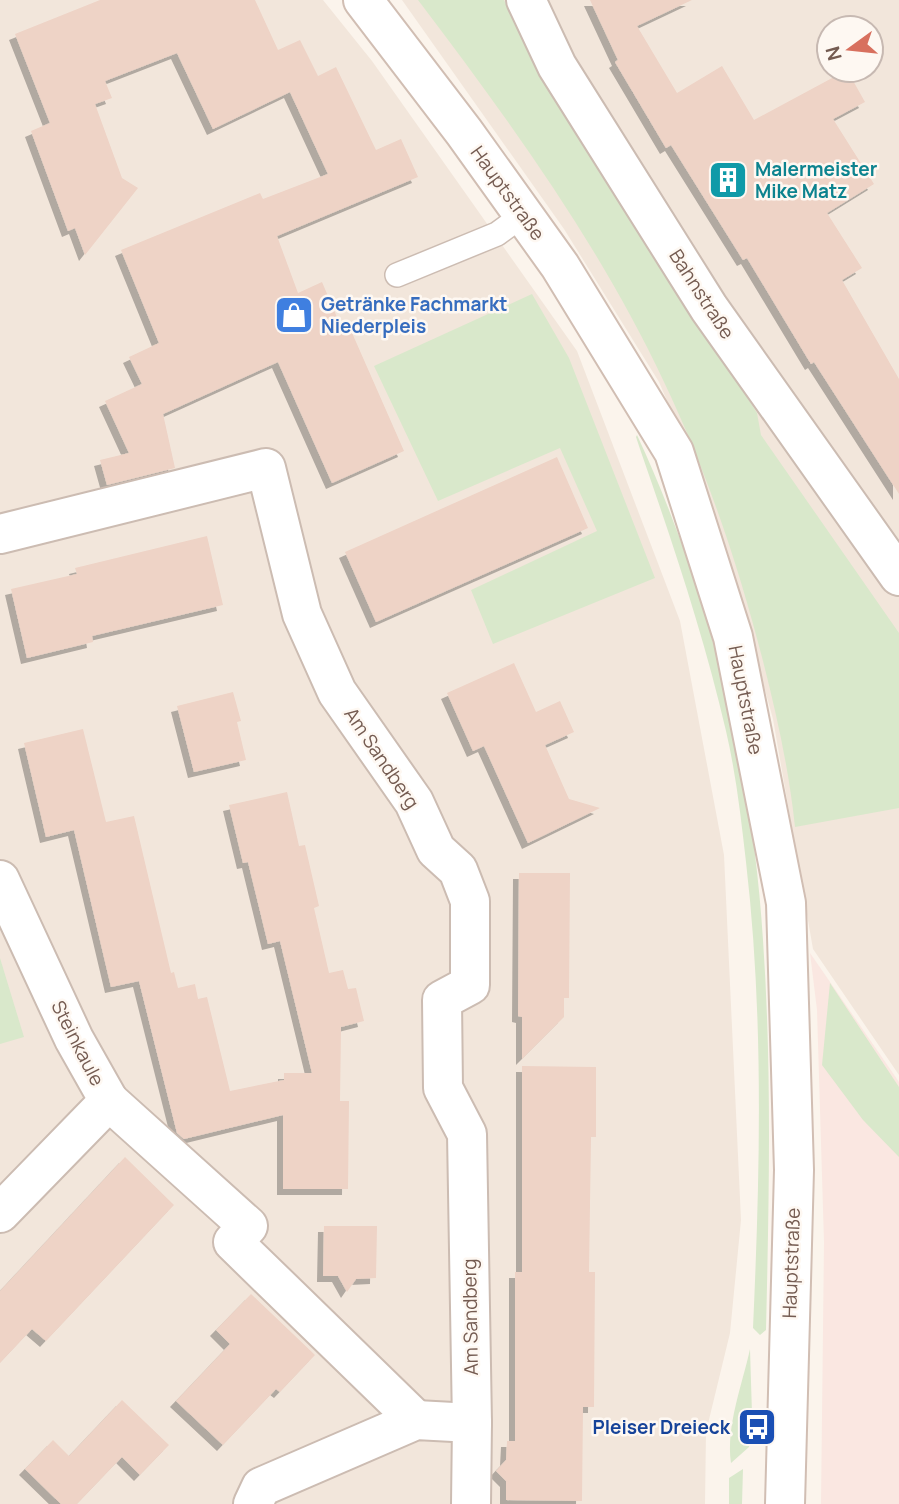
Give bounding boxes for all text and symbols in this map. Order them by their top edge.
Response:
north arrow [815,14,885,84]
text: N [819,43,848,63]
street label: Hauptstraße [465,141,551,245]
place label: Malermeister Mike Matz [755,156,878,204]
building icon: Malermeister Mike Matz [707,159,749,201]
street label: Bahnstraße [663,244,741,344]
place label: Getränke Fachmarkt Niederpleis [321,291,507,339]
shop icon: Getränke Fachmarkt Niederpleis [273,294,315,336]
street label: Hauptstraße [723,643,769,757]
street label: Am Sandberg [339,702,425,814]
street label: Steinkaule [45,996,111,1090]
street label: Hauptstraße [776,1207,806,1319]
street label: Am Sandberg [456,1258,484,1376]
bus stop icon: Pleiser Dreieck [736,1406,778,1448]
place label: Pleiser Dreieck [593,1414,731,1440]

